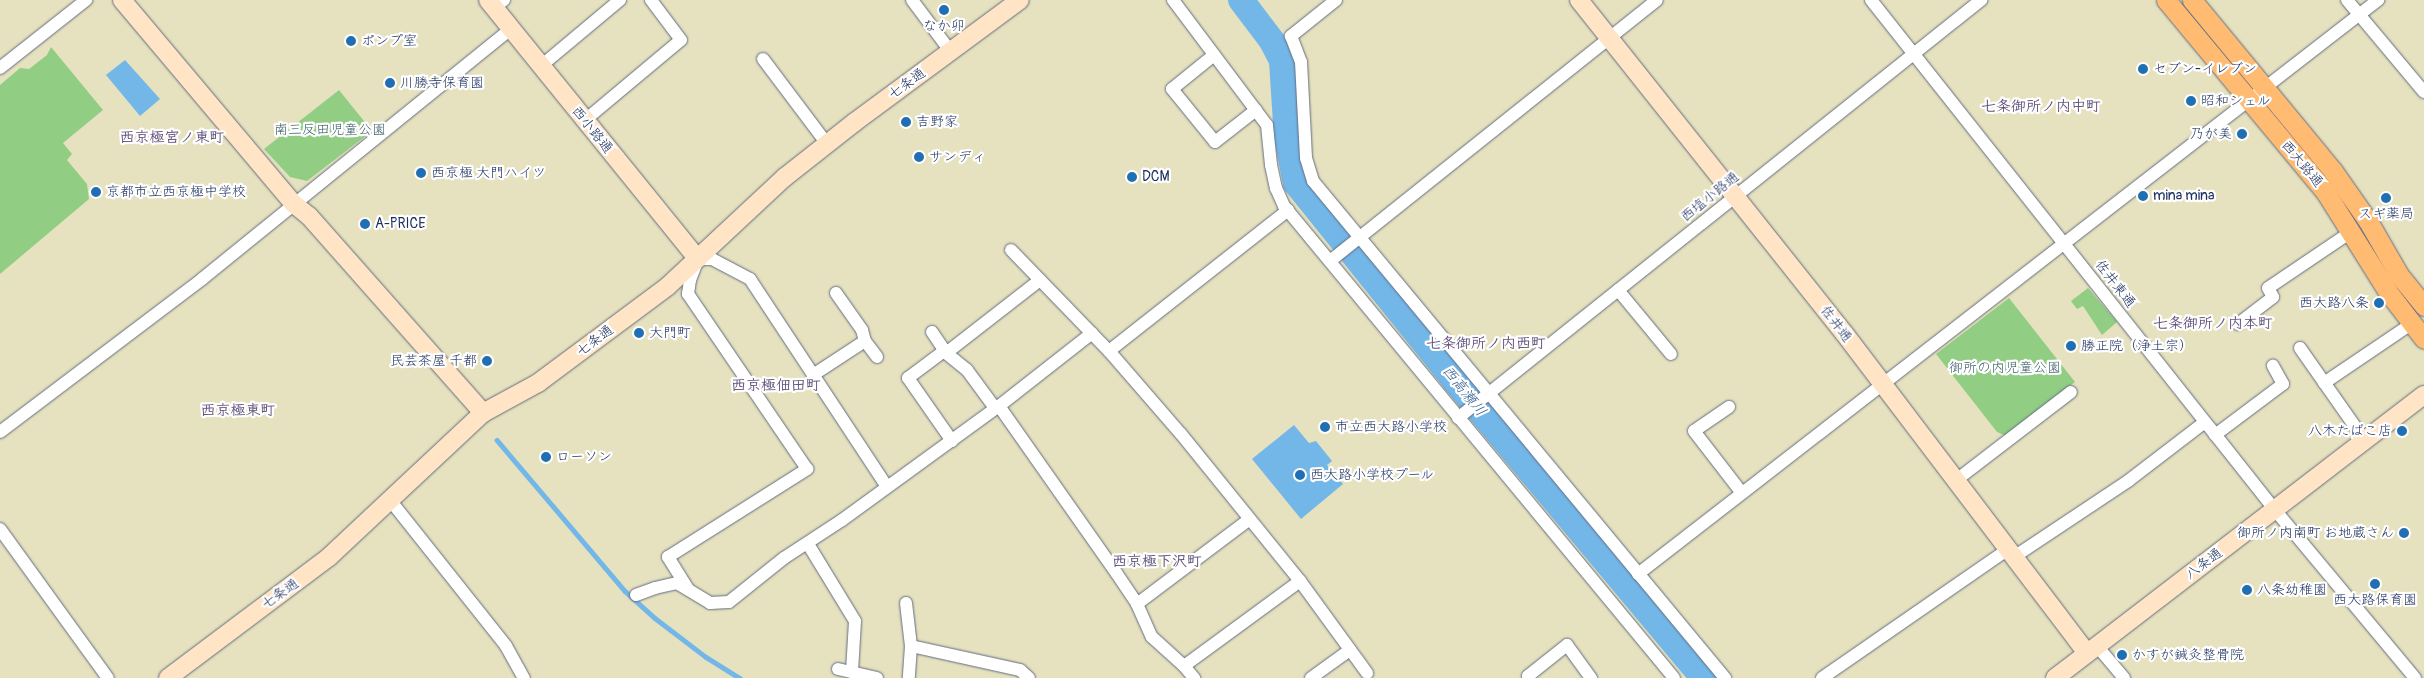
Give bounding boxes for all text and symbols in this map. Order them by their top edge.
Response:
marker: なか卯 [938,4,950,16]
place label: なか卯 [923,18,965,34]
place label: ポンプ室 [361,33,417,49]
marker: ポンプ室 [345,35,357,47]
place label: セブン-イレブン [2153,61,2257,77]
marker: セブン-イレブン [2137,63,2149,75]
street label: 七条通 [885,65,929,103]
place label: 川勝寺保育園 [400,75,484,91]
marker: 川勝寺保育園 [384,77,396,89]
place label: 昭和シェル [2201,93,2271,109]
marker: 昭和シェル [2185,95,2197,107]
district label: 七条御所ノ内中町 [1981,98,2101,116]
street label: 西小路通 [568,103,616,157]
place label: 吉野家 [916,114,958,130]
marker: 吉野家 [900,116,912,128]
park label: 南三反田児童公園 [274,122,386,138]
place label: 乃が美 [2190,126,2232,142]
marker: 乃が美 [2236,128,2248,140]
district label: 西京極宮ノ東町 [120,129,224,147]
street label: 西大路通 [2278,137,2326,191]
place label: サンディ [929,149,985,165]
marker: サンディ [913,151,925,163]
place label: 西京極 大門ハイツ [431,165,546,181]
marker: 西京極 大門ハイツ [415,167,427,179]
street label: 西塩小路通 [1678,168,1742,226]
place label: DCM [1142,169,1169,185]
marker: DCM [1126,171,1138,183]
place label: 京都市立西京極中学校 [106,184,246,200]
marker: 京都市立西京極中学校 [90,186,102,198]
place label: mina mina [2153,188,2214,204]
marker: mina mina [2137,190,2149,202]
marker: スギ薬局 [2380,192,2392,204]
place label: スギ薬局 [2358,206,2414,222]
place label: A-PRICE [375,216,425,232]
marker: A-PRICE [359,218,371,230]
street label: 佐井東通 [2091,257,2139,311]
place label: 西大路八条 [2299,295,2369,311]
marker: 西大路八条 [2373,297,2385,309]
street label: 佐井通 [1816,302,1856,346]
district label: 七条御所ノ内本町 [2153,315,2273,333]
street label: 七条通 [573,322,617,360]
place label: 大門町 [649,325,691,341]
marker: 大門町 [633,327,645,339]
district label: 七条御所ノ内西町 [1426,335,1546,353]
place label: 勝正院（浄土宗） [2081,338,2193,354]
marker: 勝正院（浄土宗） [2065,340,2077,352]
place label: 民芸茶屋 千都 [390,353,477,369]
marker: 民芸茶屋 千都 [481,355,493,367]
park label: 御所の内児童公園 [1949,360,2061,376]
water label: 西高瀬川 [1438,362,1490,420]
district label: 西京極佃田町 [731,377,821,395]
district label: 西京極東町 [201,402,275,420]
place label: 市立西大路小学校 [1335,419,1447,435]
marker: 市立西大路小学校 [1319,421,1331,433]
place label: 八木たばこ店 [2308,423,2392,439]
marker: 八木たばこ店 [2396,425,2408,437]
place label: ローソン [556,449,612,465]
marker: ローソン [540,451,552,463]
place label: 西大路小学校プール [1310,467,1435,483]
marker: 西大路小学校プール [1294,469,1306,481]
place label: 御所ノ内南町 お地蔵さん [2237,525,2394,541]
marker: 御所ノ内南町 お地蔵さん [2398,527,2410,539]
street label: 八条通 [2182,545,2226,583]
district label: 西京極下沢町 [1112,553,1202,571]
street label: 七条通 [258,575,302,613]
marker: 西大路保育園 [2369,578,2381,590]
place label: 八条幼稚園 [2257,582,2327,598]
marker: 八条幼稚園 [2241,584,2253,596]
place label: 西大路保育園 [2333,592,2417,608]
place label: かすが鍼灸整骨院 [2132,647,2244,663]
marker: かすが鍼灸整骨院 [2116,649,2128,661]

